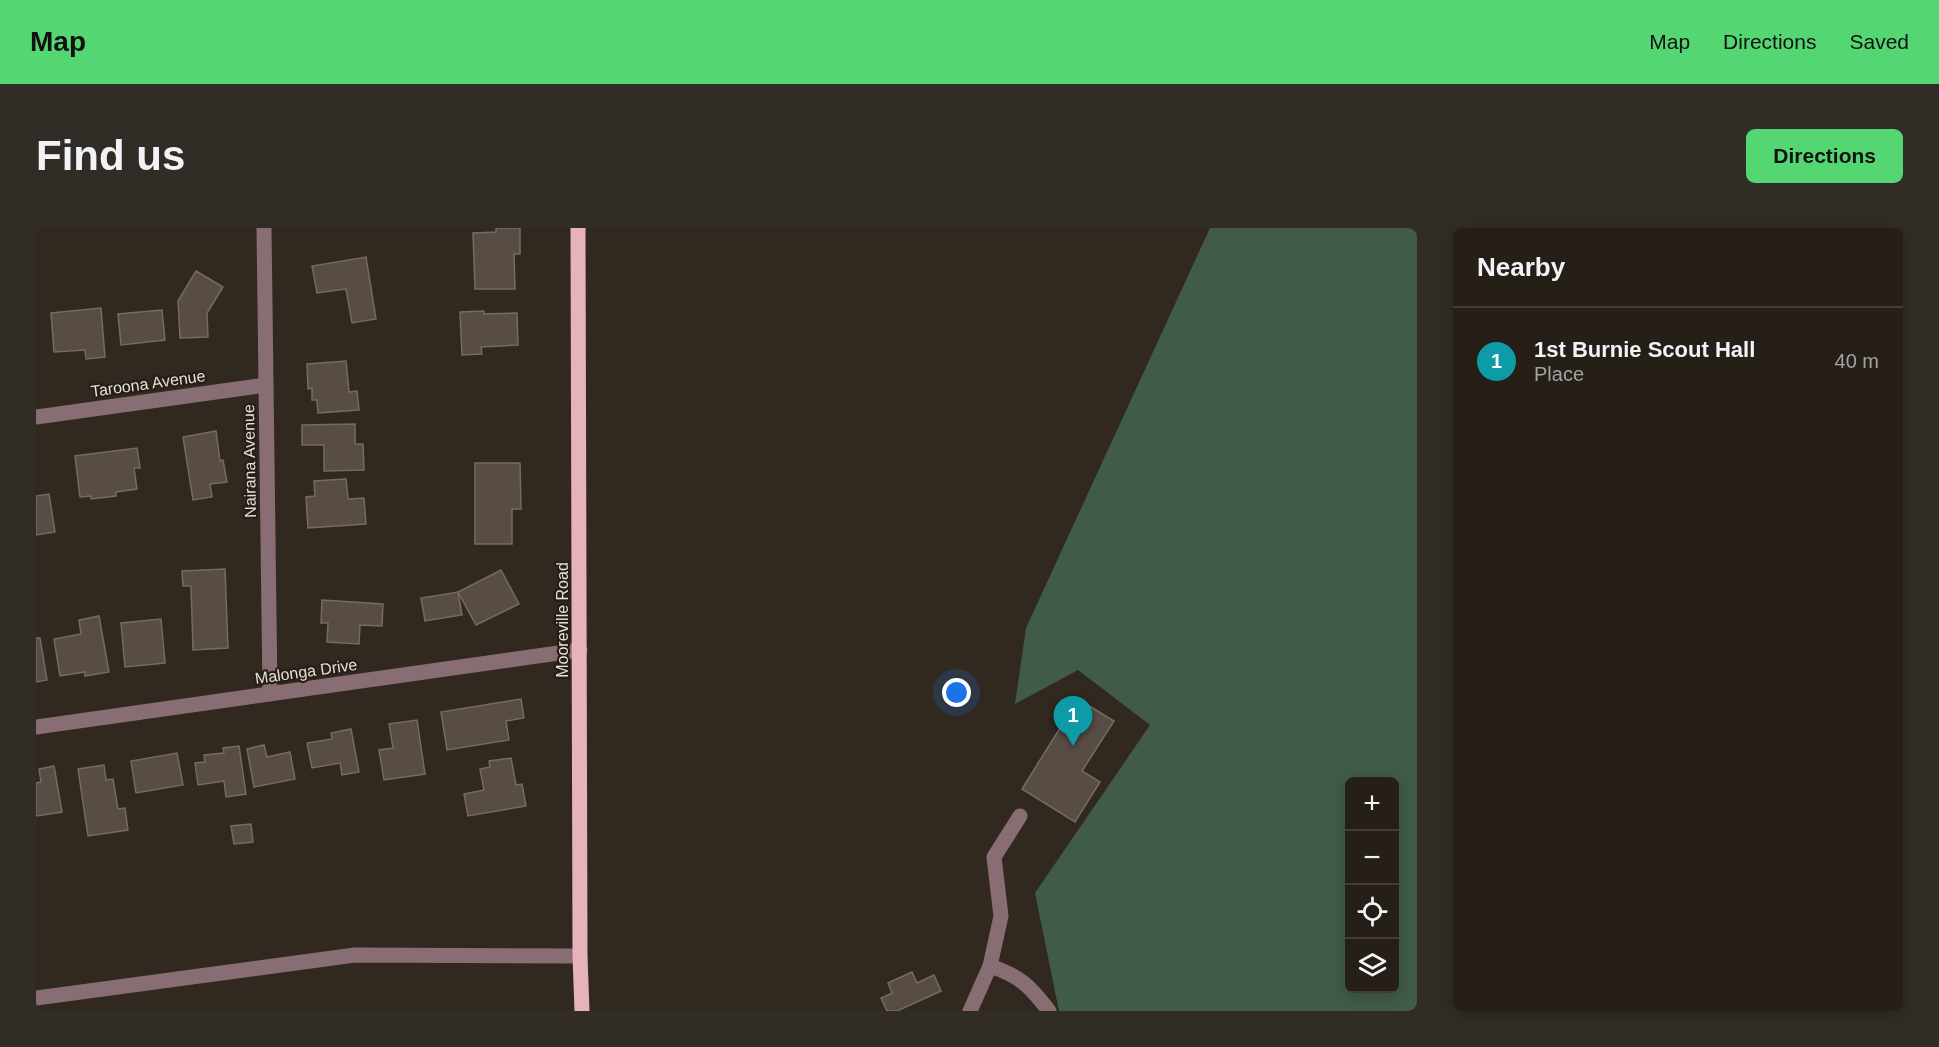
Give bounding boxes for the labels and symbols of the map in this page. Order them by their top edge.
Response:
street label: Taroona Avenue [90,367,206,400]
street label: Nairana Avenue [240,404,259,518]
street label: Mooreville Road [554,562,571,678]
street label: Malonga Drive [254,656,358,687]
your location [942,678,971,707]
pin: 1 [1054,696,1092,746]

